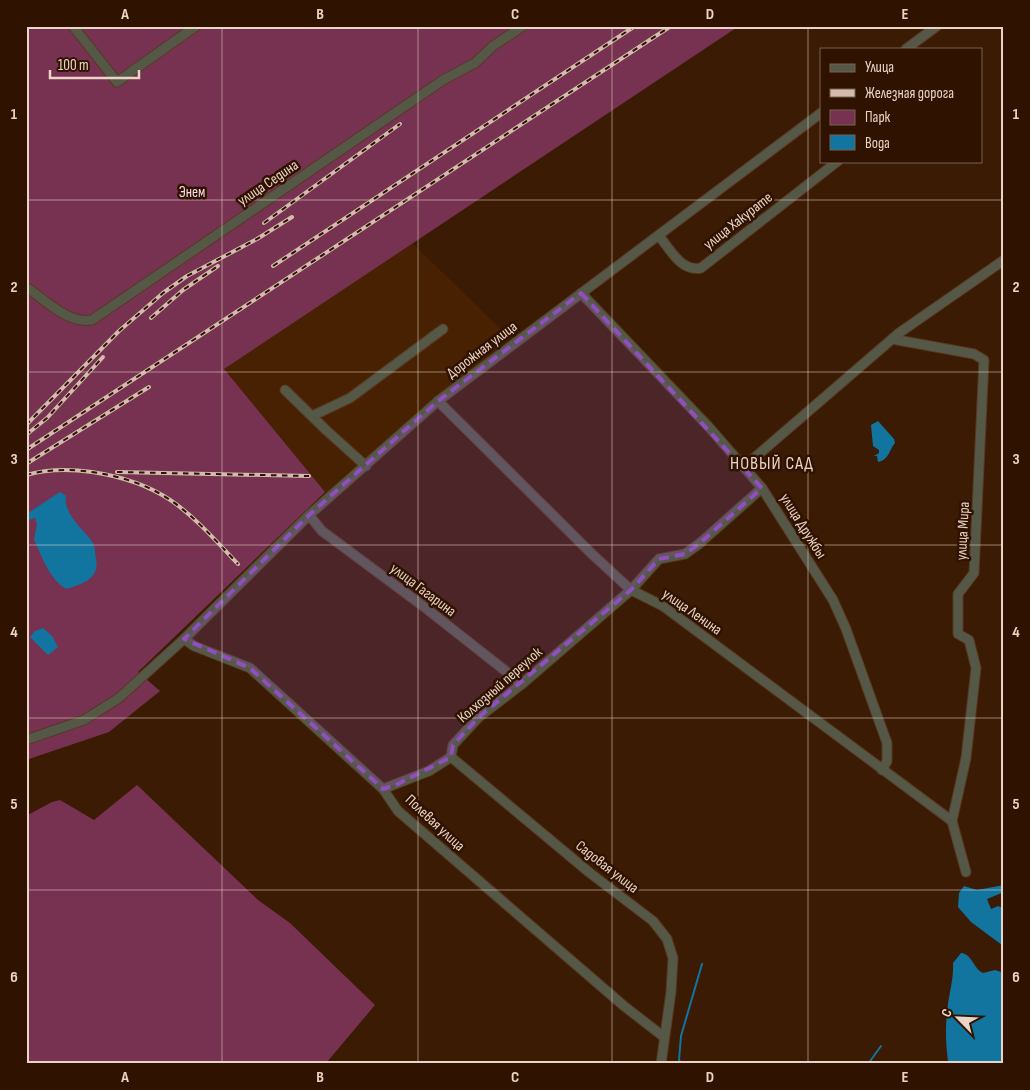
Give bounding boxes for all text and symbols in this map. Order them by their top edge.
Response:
text: A [120,5,129,24]
text: B [316,5,324,24]
text: C [511,5,519,24]
text: D [706,5,714,24]
text: E [902,5,909,24]
scale bar [50,48,139,80]
legend [820,48,982,162]
text: 100 m [58,56,89,75]
text: Улица [865,58,894,77]
text: Железная дорога [865,84,954,103]
text: 1 [11,105,18,124]
text: 1 [1013,105,1020,124]
text: Парк [865,108,891,127]
text: Вода [865,134,890,153]
street label: улица Седина [234,156,302,210]
park label: Энем [179,183,205,202]
street label: улица Хакурате [700,188,776,254]
text: 2 [10,278,18,297]
text: 2 [1012,278,1020,297]
street label: Дорожная улица [443,317,521,383]
text: 3 [10,450,18,469]
text: 3 [1012,450,1020,469]
district label: НОВЫЙ САД [730,453,814,474]
street label: улица Дружбы [775,490,831,562]
street label: улица Мира [952,501,974,561]
street label: улица Гагарина [386,559,460,621]
street label: улица Ленина [658,584,726,640]
text: 4 [10,623,18,642]
text: 4 [1012,623,1020,642]
street label: Колхозный переулок [454,643,547,727]
street label: Полевая улица [401,791,469,856]
text: 5 [10,795,18,814]
text: 5 [1012,795,1020,814]
street label: Садовая улица [572,836,642,898]
text: 6 [10,968,18,987]
text: 6 [1012,968,1020,987]
north arrow [932,992,982,1042]
text: С [937,1006,956,1020]
text: A [120,1068,129,1087]
text: B [316,1068,324,1087]
text: C [511,1068,519,1087]
text: D [706,1068,714,1087]
text: E [902,1068,909,1087]

